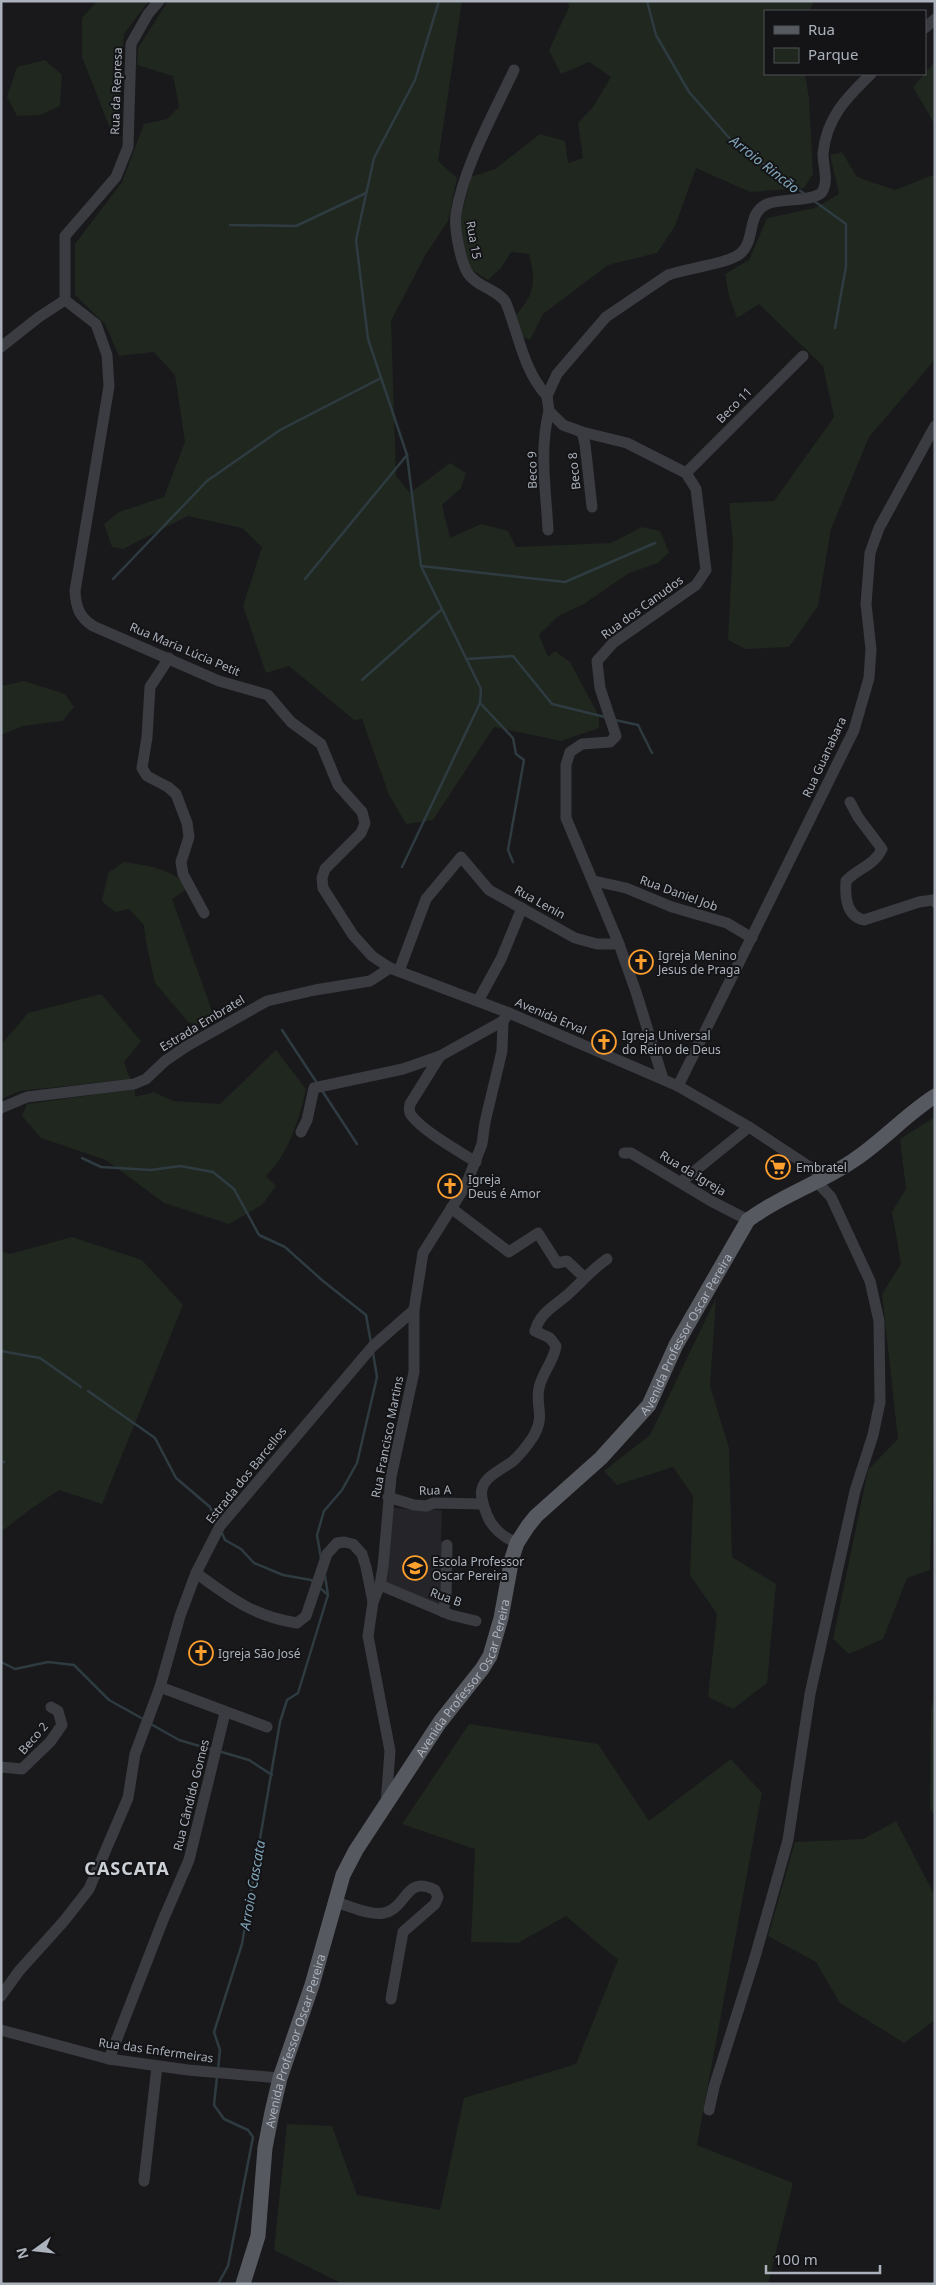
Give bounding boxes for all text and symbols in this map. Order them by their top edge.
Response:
legend [764,10,926,75]
text: Rua [808,19,835,39]
text: Parque [808,44,858,64]
street label: Rua da Represa [106,47,126,135]
water label: Arroio Rincão [725,130,804,197]
street label: Rua 15 [462,220,486,261]
street label: Beco 11 [712,383,756,427]
street label: Beco 9 [523,451,541,489]
street label: Beco 8 [564,451,584,491]
street label: Rua dos Canudos [597,571,687,643]
street label: Rua Maria Lúcia Petit [127,618,243,680]
street label: Rua Guanabara [798,714,850,800]
street label: Rua Daniel Job [638,871,720,915]
street label: Rua Lenin [512,881,568,923]
place label: Igreja Menino Jesus de Praga [657,947,740,978]
church icon: Igreja Menino Jesus de Praga [628,949,654,975]
street label: Estrada Embratel [156,991,248,1055]
street label: Avenida Erval [513,993,589,1039]
place label: Igreja Universal do Reino de Deus [622,1027,721,1058]
church icon: Igreja Universal do Reino de Deus [591,1029,617,1055]
street label: Rua da Igreja [657,1146,729,1200]
supermarket icon: Embratel [765,1154,791,1180]
place label: Embratel [796,1159,847,1176]
place label: Igreja Deus é Amor [468,1171,541,1202]
church icon: Igreja Deus é Amor [437,1173,463,1199]
street label: Avenida Professor Oscar Pereira [636,1250,736,1419]
street label: Rua Francisco Martins [367,1374,407,1499]
street label: Estrada dos Barcellos [202,1423,290,1527]
street label: Rua A [419,1481,452,1499]
place label: Escola Professor Oscar Pereira [432,1553,524,1584]
school or university icon: Escola Professor Oscar Pereira [402,1555,428,1581]
street label: Rua B [428,1583,464,1611]
street label: Avenida Professor Oscar Pereira [411,1598,513,1760]
church icon: Igreja São José [188,1640,214,1666]
place label: Igreja São José [218,1645,301,1662]
street label: Beco 2 [14,1718,52,1758]
street label: Rua Cândido Gomes [169,1737,213,1853]
water label: Arroio Cascata [235,1839,269,1932]
district label: CASCATA [84,1856,170,1880]
street label: Avenida Professor Oscar Pereira [261,1952,329,2129]
street label: Rua das Enfermeiras [97,2034,215,2067]
north arrow [10,2225,60,2275]
scale bar [766,2242,880,2274]
text: N [11,2246,33,2261]
text: 100 m [774,2249,818,2269]

